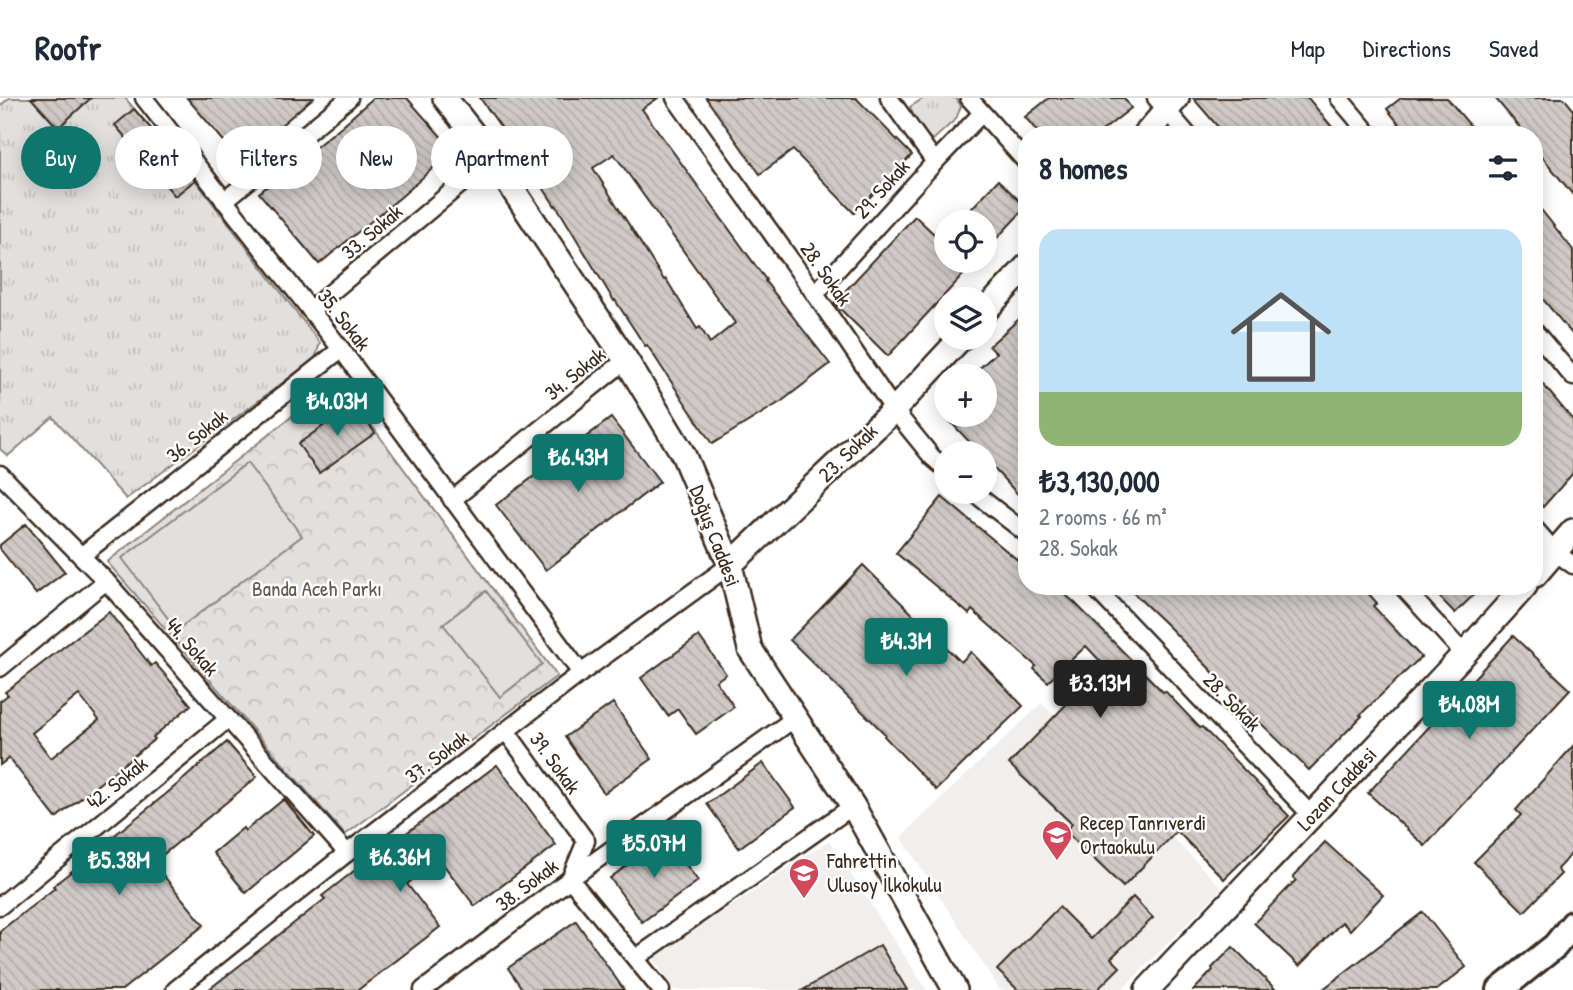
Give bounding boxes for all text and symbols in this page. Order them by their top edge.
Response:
text: Roofr [35,26,101,70]
text: Map [1291,32,1325,64]
text: Directions [1363,32,1451,64]
text: Saved [1489,32,1538,64]
chip: Buy [21,126,101,189]
chip: Rent [115,126,202,189]
chip: Filters [216,126,322,189]
chip: New [336,126,417,189]
chip: Apartment [431,126,573,189]
text: 8 homes [1039,148,1127,188]
icon: filters [1484,149,1522,187]
street label: 29. Sokak [847,153,916,225]
street label: 33. Sokak [335,197,409,266]
map controls [934,210,997,504]
button: locate [934,210,997,273]
street label: 28. Sokak [794,236,859,312]
icon: home [1218,274,1344,400]
street label: 35. Sokak [311,283,378,357]
button: layers [934,287,997,350]
street label: 34. Sokak [538,340,611,407]
button: + [934,364,997,427]
pin: ₺4.03M [280,378,394,438]
text: ₺4.03M [307,385,368,416]
street label: 36. Sokak [160,402,234,469]
street label: 23. Sokak [812,417,884,488]
pin: ₺6.43M [521,434,635,494]
text: ₺6.43M [548,441,608,472]
button: − [934,441,997,504]
text: ₺3,130,000 [1039,461,1160,501]
street label: Doğuş Caddesi [683,481,748,591]
text: 2 rooms · 66 m² [1039,501,1167,532]
text: 28. Sokak [1039,532,1118,563]
park label: Banda Aceh Parkı [252,574,382,603]
street label: 44. Sokak [159,611,226,682]
pin: ₺4.3M [857,618,955,678]
text: ₺4.3M [881,625,931,656]
pin: ₺3.13M [1043,660,1157,720]
street label: 28. Sokak [1197,666,1268,738]
text: ₺3.13M [1070,667,1130,698]
pin: ₺4.08M [1412,682,1526,741]
text: ₺4.08M [1439,688,1499,719]
street label: 37. Sokak [399,723,475,790]
street label: 39. Sokak [523,726,588,800]
street label: Lozan Caddesi [1290,740,1383,837]
street label: 42. Sokak [80,749,154,816]
place label: Recep Tanrıverdi Ortaokulu [1080,808,1206,861]
school or university icon: Recep Tanrıverdi Ortaokulu [1040,818,1074,862]
pin: ₺5.07M [597,820,711,880]
text: ₺5.07M [622,827,686,858]
pin: ₺6.36M [343,834,457,894]
pin: ₺5.38M [62,838,176,897]
text: ₺6.36M [370,841,430,872]
text: ₺5.38M [88,844,150,875]
place label: Fahrettin Ulusoy İlkokulu [826,846,942,899]
street label: 38. Sokak [489,851,564,918]
school or university icon: Fahrettin Ulusoy İlkokulu [787,856,821,900]

